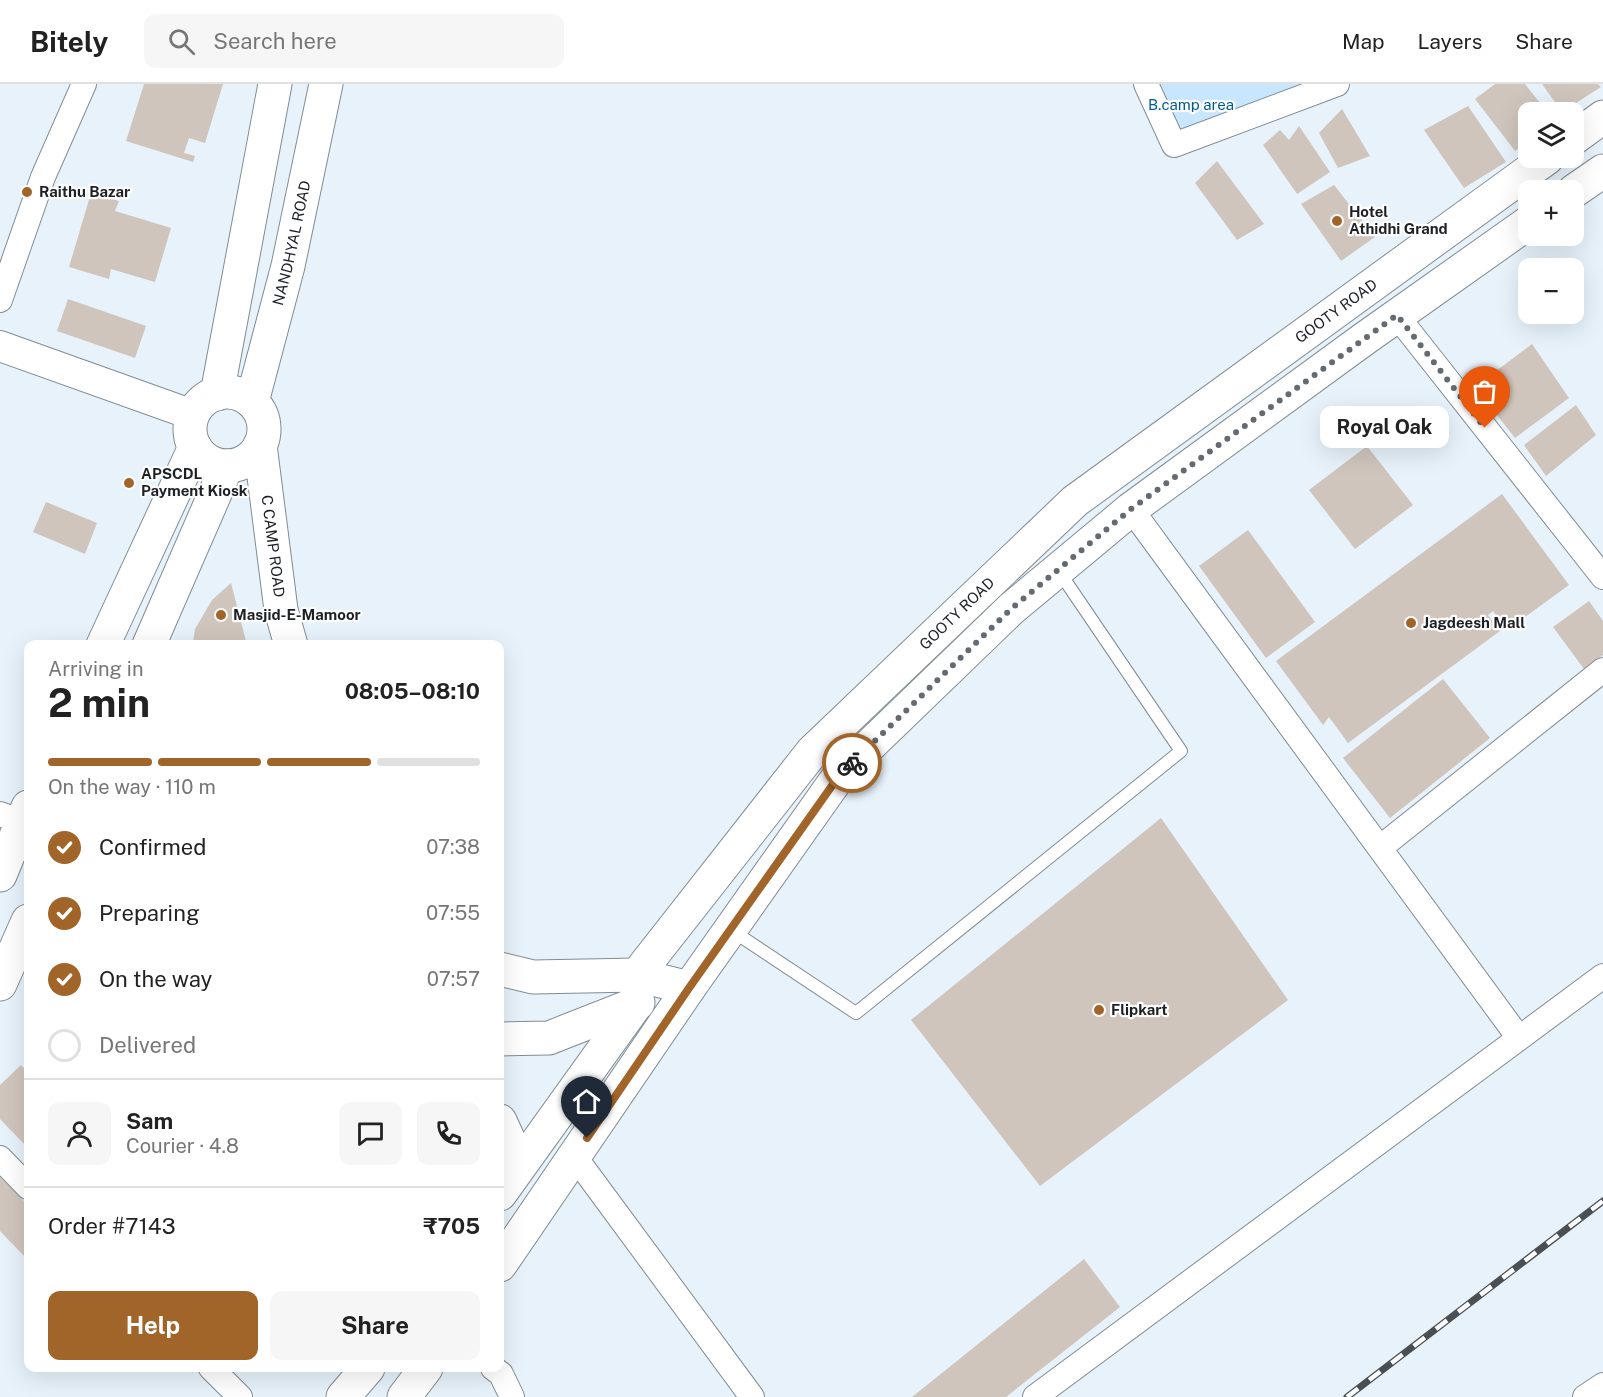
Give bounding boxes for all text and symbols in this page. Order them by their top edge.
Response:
search box [144,14,564,68]
text: Bitely [30,25,108,58]
icon: search [165,25,198,58]
text: Search here [213,28,337,54]
text: Map [1342,29,1385,54]
text: Layers [1418,29,1482,54]
text: Share [1515,29,1573,54]
park label: B.camp area [1148,96,1234,113]
map controls [1518,102,1584,324]
button: layers [1518,102,1584,168]
street label: NANDHYAL ROAD [269,179,314,307]
button: + [1518,180,1584,246]
place label: Raithu Bazar [39,183,130,200]
marker: Raithu Bazar [20,185,34,199]
place label: Hotel Athidhi Grand [1349,203,1448,237]
marker: Hotel Athidhi Grand [1330,214,1344,228]
button: − [1518,258,1584,324]
street label: GOOTY ROAD [1292,275,1380,346]
pin [1459,366,1510,428]
icon: bag [1468,375,1501,408]
callout: Royal Oak [1320,407,1449,449]
text: Royal Oak [1337,415,1432,439]
place label: APSCDL Payment Kiosk [141,465,248,499]
marker: APSCDL Payment Kiosk [122,476,136,490]
street label: C CAMP ROAD [258,494,288,598]
street label: GOOTY ROAD [916,574,998,653]
place label: Masjid-E-Mamoor [233,606,361,623]
marker: Masjid-E-Mamoor [214,608,228,622]
place label: Jagdeesh Mall [1423,614,1525,631]
marker: Jagdeesh Mall [1404,616,1418,630]
text: Arriving in [48,657,143,681]
text: 08:05–08:10 [345,678,480,704]
text: 2 min [48,680,150,726]
courier [822,733,882,793]
icon: bike [836,747,869,780]
text: On the way · 110 m [48,775,216,799]
icon: check [48,831,81,864]
text: Confirmed [99,834,206,860]
text: 07:38 [426,835,480,859]
icon: check [48,897,81,930]
text: Preparing [99,900,200,926]
text: 07:55 [426,901,480,925]
icon: check [48,963,81,996]
text: On the way [99,966,212,992]
text: 07:57 [427,967,480,991]
place label: Flipkart [1111,1001,1168,1018]
marker: Flipkart [1092,1003,1106,1017]
text: Delivered [99,1032,196,1058]
pin [561,1076,612,1138]
icon: home [570,1085,603,1118]
button: person [48,1102,111,1165]
button: chat [339,1102,402,1165]
button: phone [417,1102,480,1165]
text: Sam [126,1108,173,1134]
text: Courier · 4.8 [126,1134,239,1158]
text: Order #7143 [48,1213,176,1239]
text: ₹705 [423,1213,480,1239]
button: Help [48,1291,258,1360]
button: Share [270,1291,480,1360]

